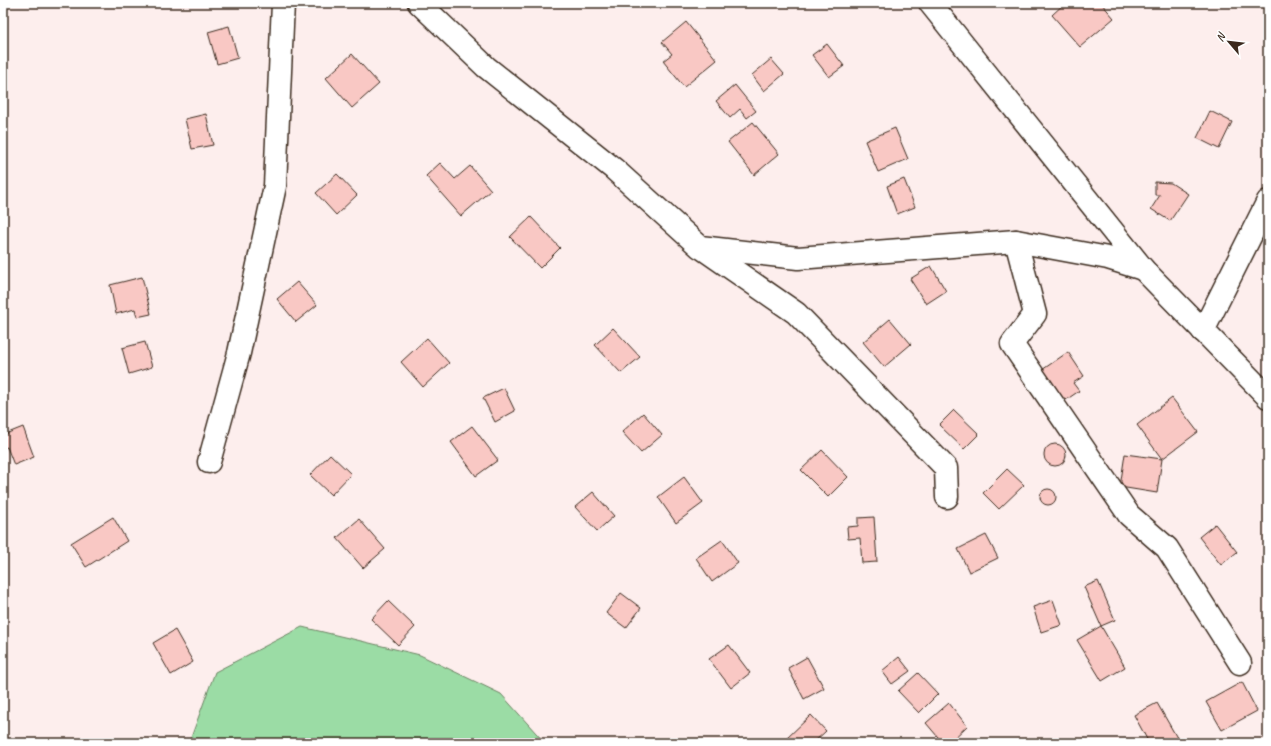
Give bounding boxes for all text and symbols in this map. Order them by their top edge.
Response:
north arrow [1209,22,1249,62]
text: N [1212,29,1229,44]

